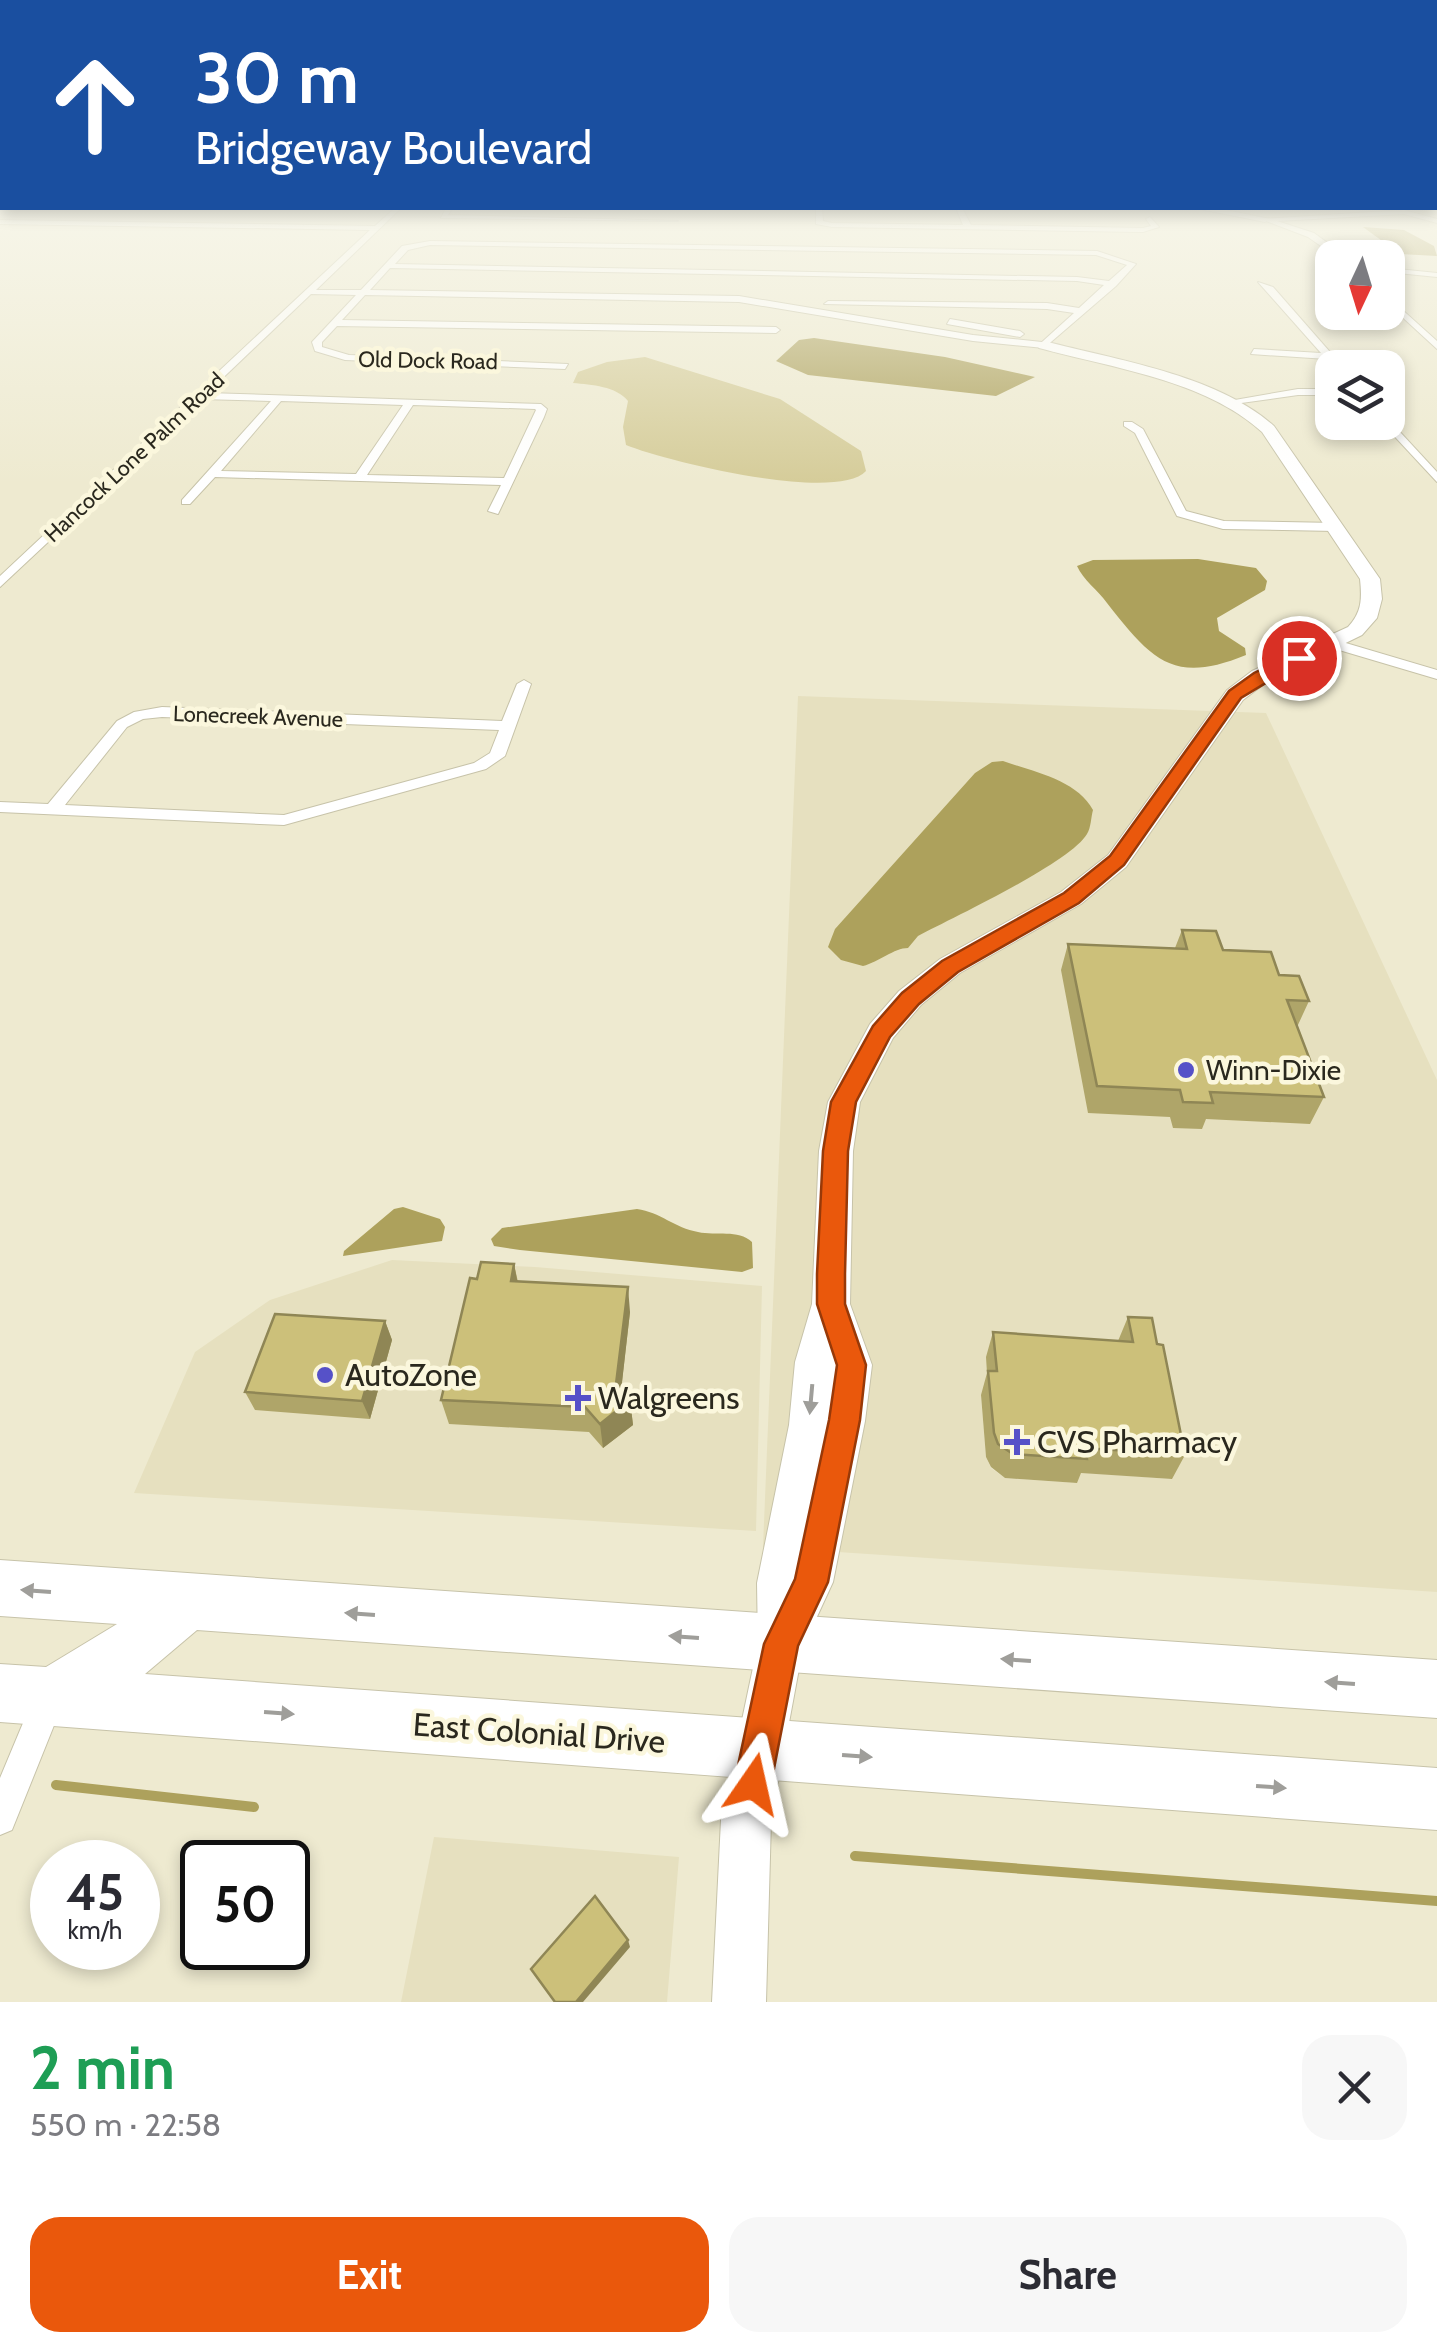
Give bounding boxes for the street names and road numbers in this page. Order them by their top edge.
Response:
street label: Old Dock Road [358,346,498,375]
street label: Hancock Lone Palm Road [39,367,230,548]
street label: Lonecreek Avenue [172,700,344,733]
street label: East Colonial Drive [412,1704,666,1761]

